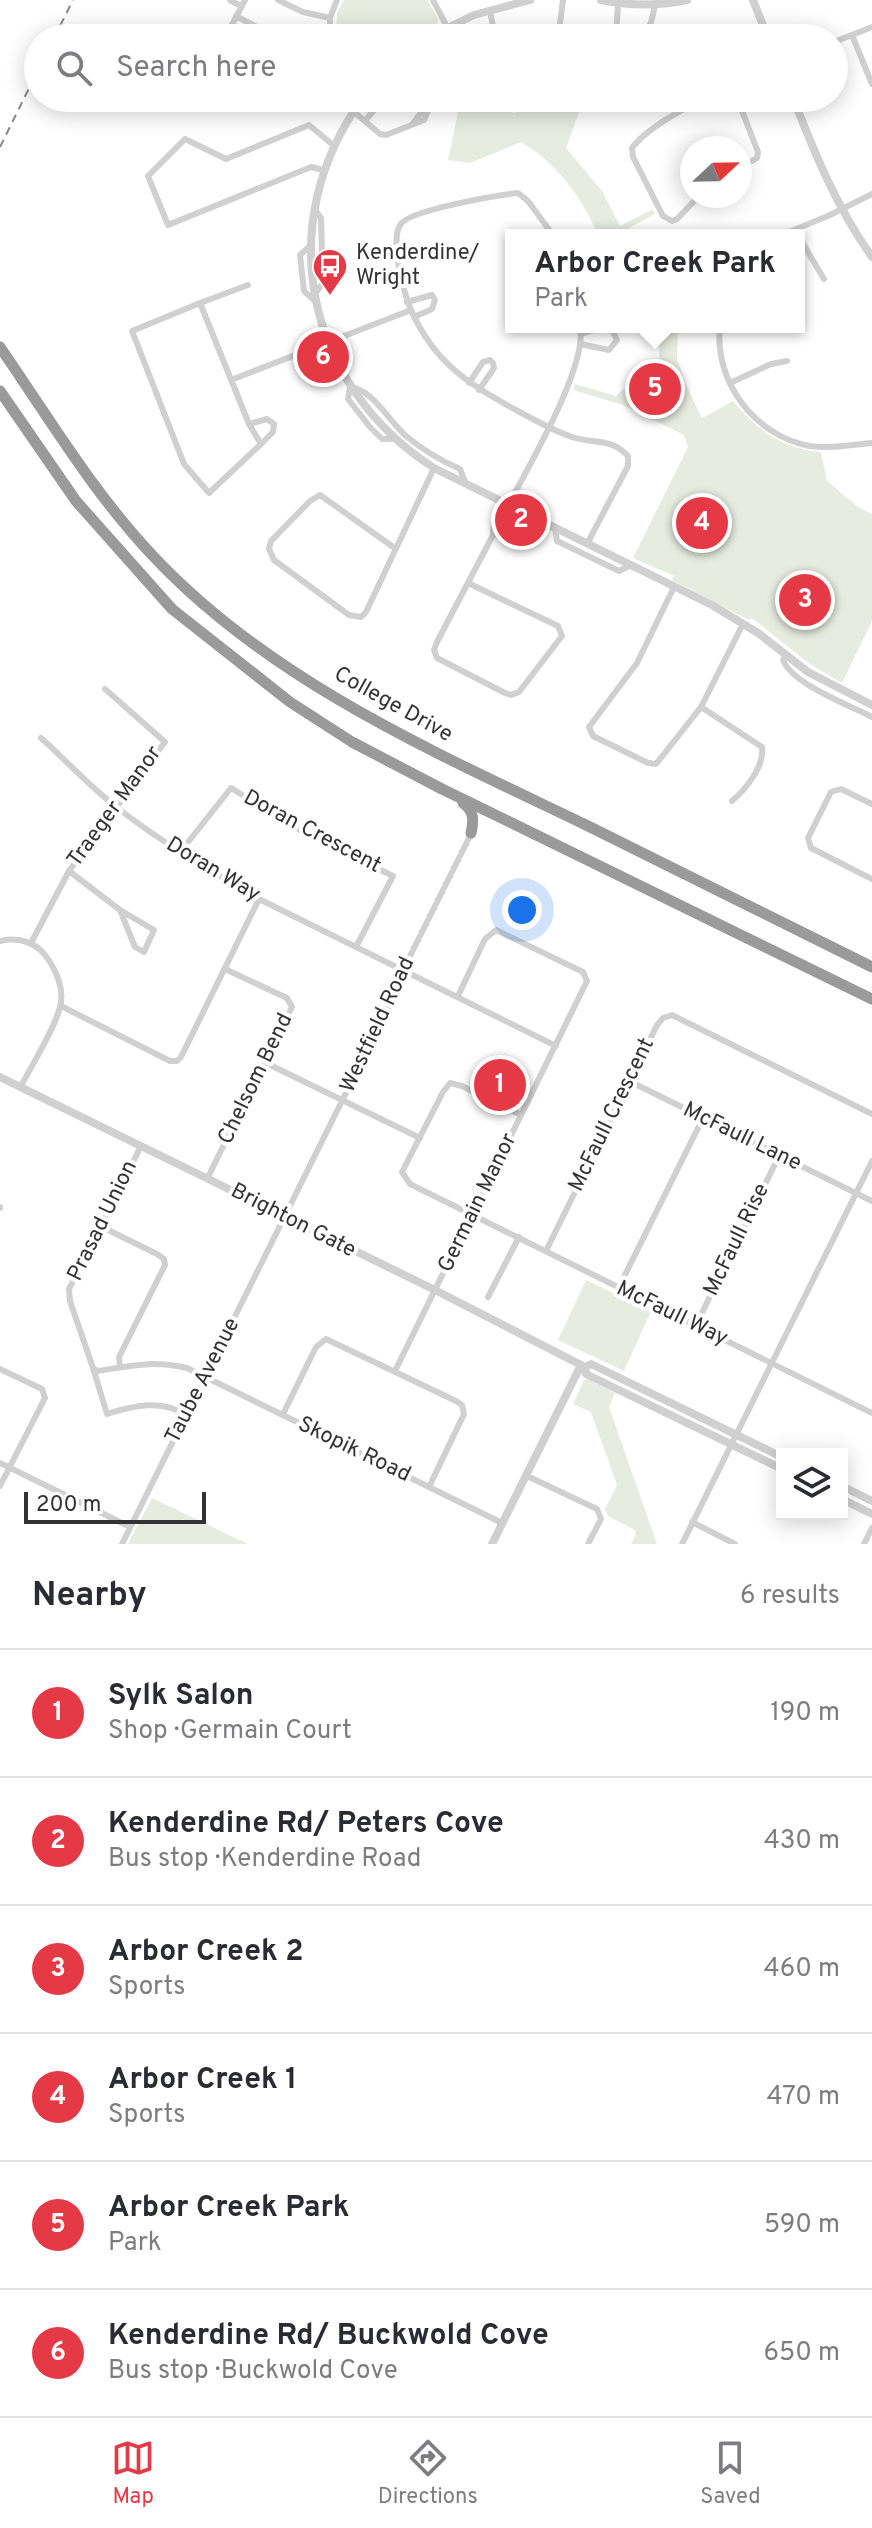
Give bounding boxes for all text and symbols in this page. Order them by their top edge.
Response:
search box [24,24,848,112]
icon: search [52,46,96,90]
text: Search here [116,50,276,87]
north arrow [680,136,752,208]
popup [505,229,805,333]
place label: Kenderdine/ Wright [356,240,480,292]
text: Arbor Creek Park [534,246,776,283]
bus stop icon: Kenderdine/ Wright [311,247,349,297]
text: Park [534,283,588,316]
pin: 6 [297,327,349,387]
pin: 5 [629,359,681,419]
pin: 2 [495,490,547,550]
pin: 4 [676,493,728,553]
pin: 3 [779,570,831,630]
street label: College Drive [329,661,457,749]
street label: Traeger Manor [62,741,168,873]
street label: Doran Crescent [239,784,385,880]
street label: Doran Way [161,831,265,909]
your location [502,890,542,930]
street label: Westfield Road [335,953,421,1097]
street label: Chelsom Bend [213,1009,299,1149]
street label: McFaull Crescent [563,1034,661,1196]
pin: 1 [474,1055,526,1115]
street label: McFaull Lane [678,1097,806,1177]
street label: Germain Manor [433,1129,524,1277]
street label: Prasad Union [62,1156,144,1286]
street label: Brighton Gate [226,1178,360,1264]
street label: McFaull Rise [698,1179,776,1301]
street label: McFaull Way [612,1275,732,1353]
street label: Taube Avenue [160,1314,246,1448]
street label: Skopik Road [293,1411,415,1489]
map controls [776,1448,848,1520]
button: layers [776,1448,848,1520]
scale bar [24,1488,206,1524]
text: 200 m [36,1492,101,1519]
text: Nearby [32,1575,147,1618]
text: 6 results [740,1580,840,1613]
text: Sylk Salon [108,1678,254,1715]
text: 1 [53,1697,63,1730]
text: 190 m [770,1697,840,1730]
text: Shop · Germain Court [108,1715,352,1748]
text: Kenderdine Rd/ Peters Cove [108,1806,504,1843]
text: 2 [50,1825,66,1858]
text: 430 m [764,1825,840,1858]
text: Bus stop · Kenderdine Road [108,1843,421,1876]
text: Arbor Creek 2 [108,1934,304,1971]
text: 3 [50,1953,66,1986]
text: 460 m [764,1953,840,1986]
text: Sports [108,1971,185,2004]
text: Arbor Creek 1 [108,2062,297,2099]
text: 4 [50,2081,66,2114]
text: 470 m [766,2081,840,2114]
text: Sports [108,2099,185,2132]
text: Arbor Creek Park [108,2190,350,2227]
text: 5 [50,2209,66,2242]
text: 590 m [764,2209,840,2242]
text: Park [108,2227,162,2260]
text: Kenderdine Rd/ Buckwold Cove [108,2318,549,2355]
text: 6 [50,2337,66,2370]
text: 650 m [764,2337,840,2370]
text: Bus stop · Buckwold Cove [108,2355,398,2388]
tab: Map [111,2436,155,2511]
tab: Directions [378,2436,478,2511]
tab: Saved [700,2436,761,2511]

